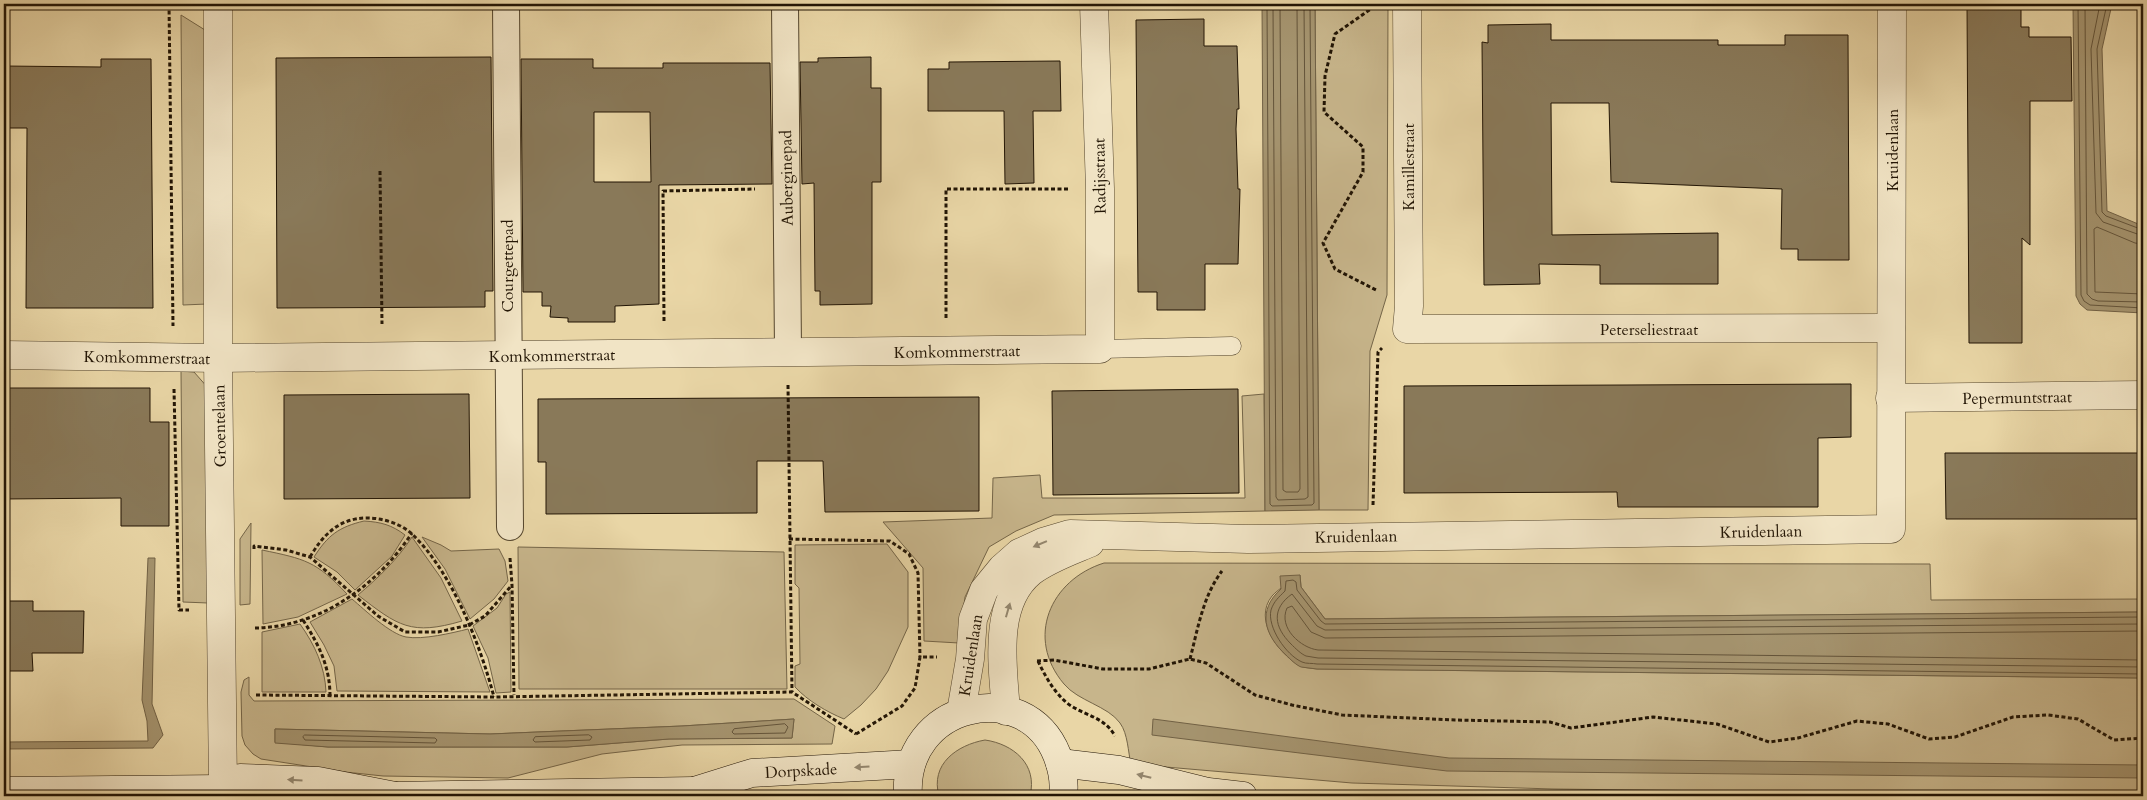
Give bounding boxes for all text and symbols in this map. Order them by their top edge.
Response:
street label: Kruidenlaan [1882,109,1904,191]
street label: Kamillestraat [1398,123,1420,211]
street label: Auberginepad [775,130,799,226]
street label: Radijsstraat [1088,138,1112,214]
street label: Courgettepad [497,219,519,313]
street label: Peterseliestraat [1600,319,1698,341]
street label: Komkommerstraat [894,340,1020,364]
street label: Komkommerstraat [489,344,615,368]
street label: Komkommerstraat [84,346,210,370]
street label: Groentelaan [208,384,232,468]
street label: Pepermuntstraat [1962,386,2072,410]
street label: Kruidenlaan [1719,520,1803,544]
street label: Kruidenlaan [1314,525,1398,549]
one-way arrow [1033,540,1047,548]
one-way arrow [1004,602,1012,617]
street label: Kruidenlaan [954,613,988,698]
street label: Dorpskade [764,758,838,784]
one-way arrow [854,763,870,771]
one-way arrow [1136,772,1151,780]
one-way arrow [287,776,303,784]

